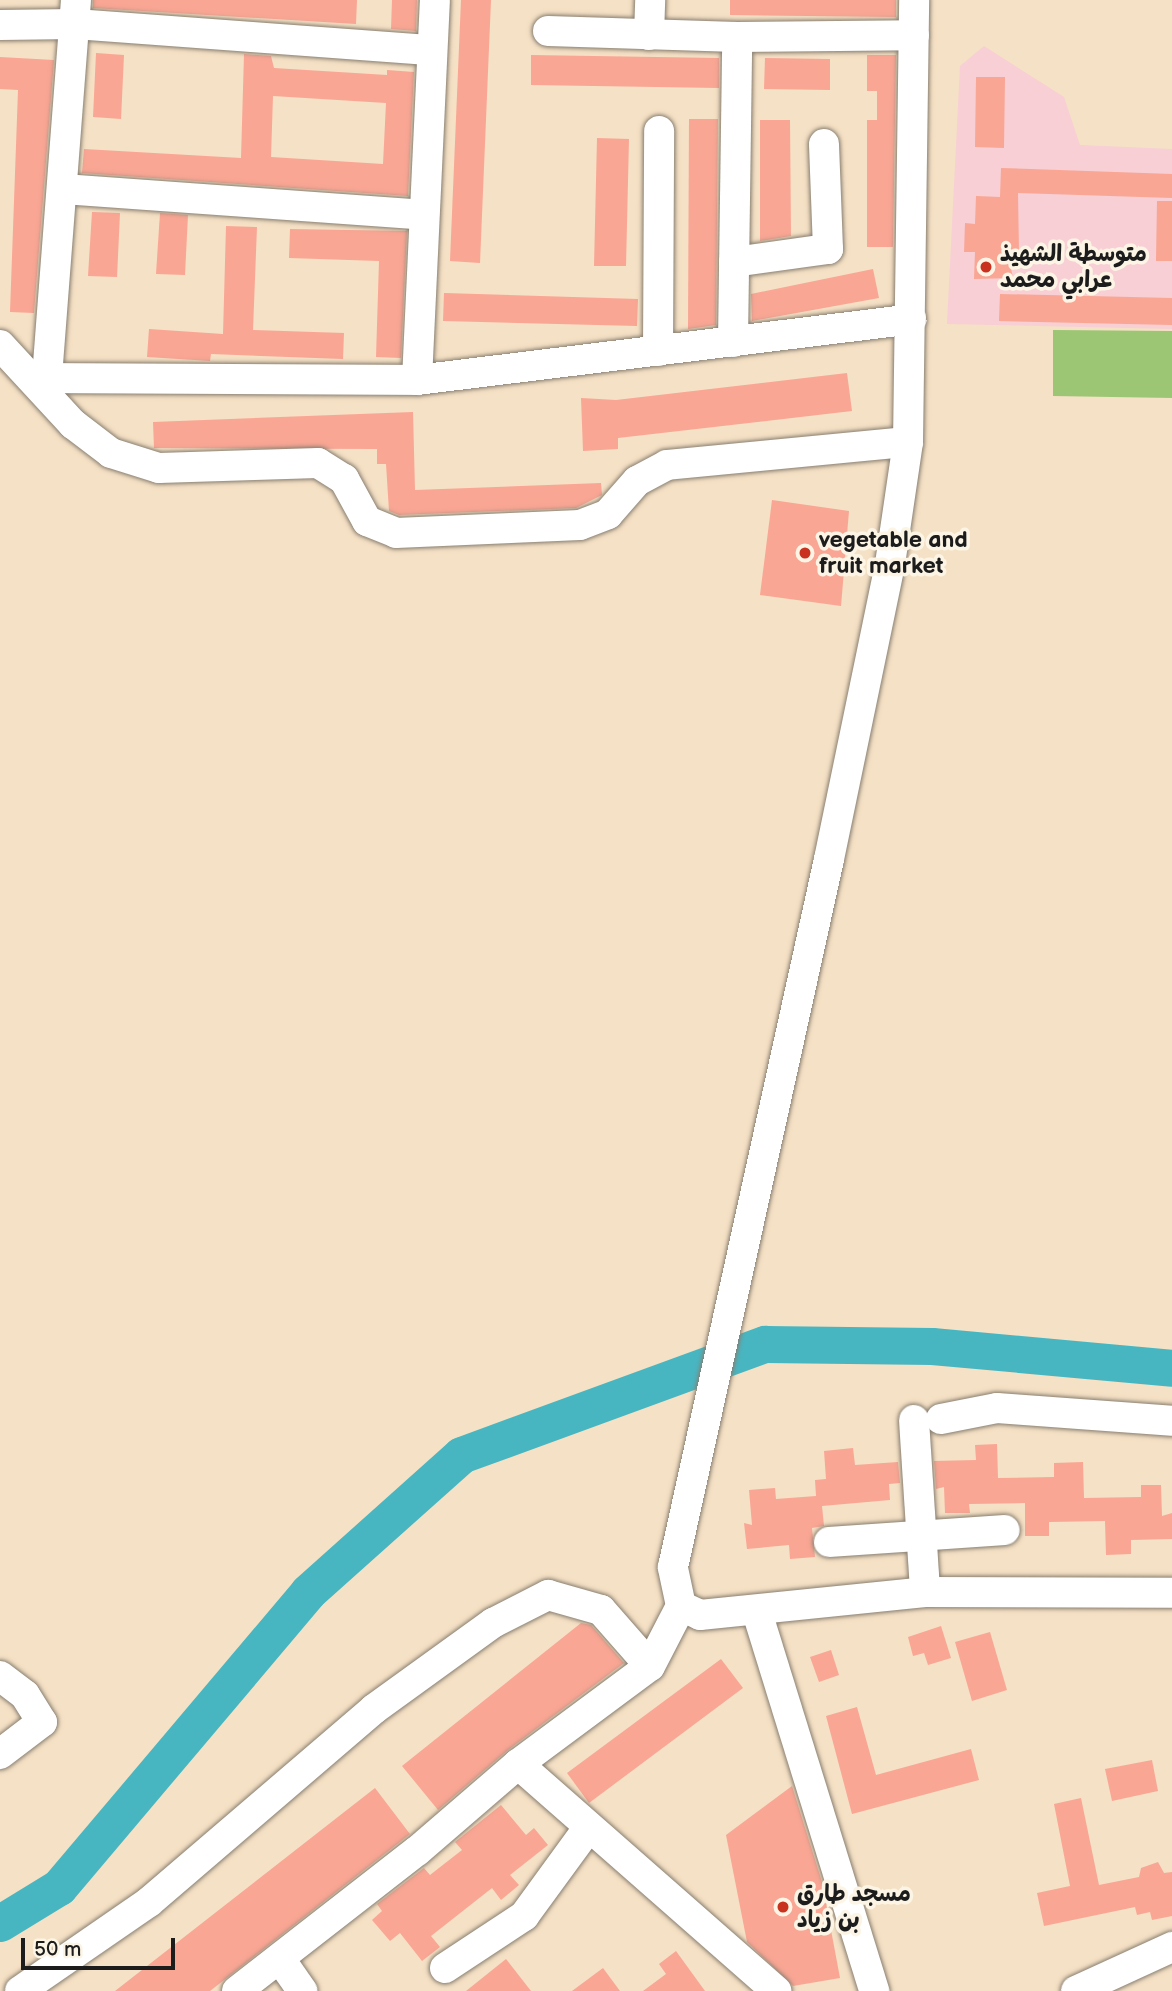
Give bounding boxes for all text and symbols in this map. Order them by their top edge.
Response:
place label: متوسطة الشهيذ عرابي محمد [1000,240,1147,294]
marker: متوسطة الشهيذ عرابي محمد [978,259,994,275]
place label: vegetable and fruit market [819,526,968,580]
marker: vegetable and fruit market [797,545,813,561]
place label: مسجد طارق بن زياد [797,1880,911,1934]
marker: مسجد طارق بن زياد [775,1899,791,1915]
scale bar [24,1924,178,1968]
text: 50 m [34,1937,81,1962]

